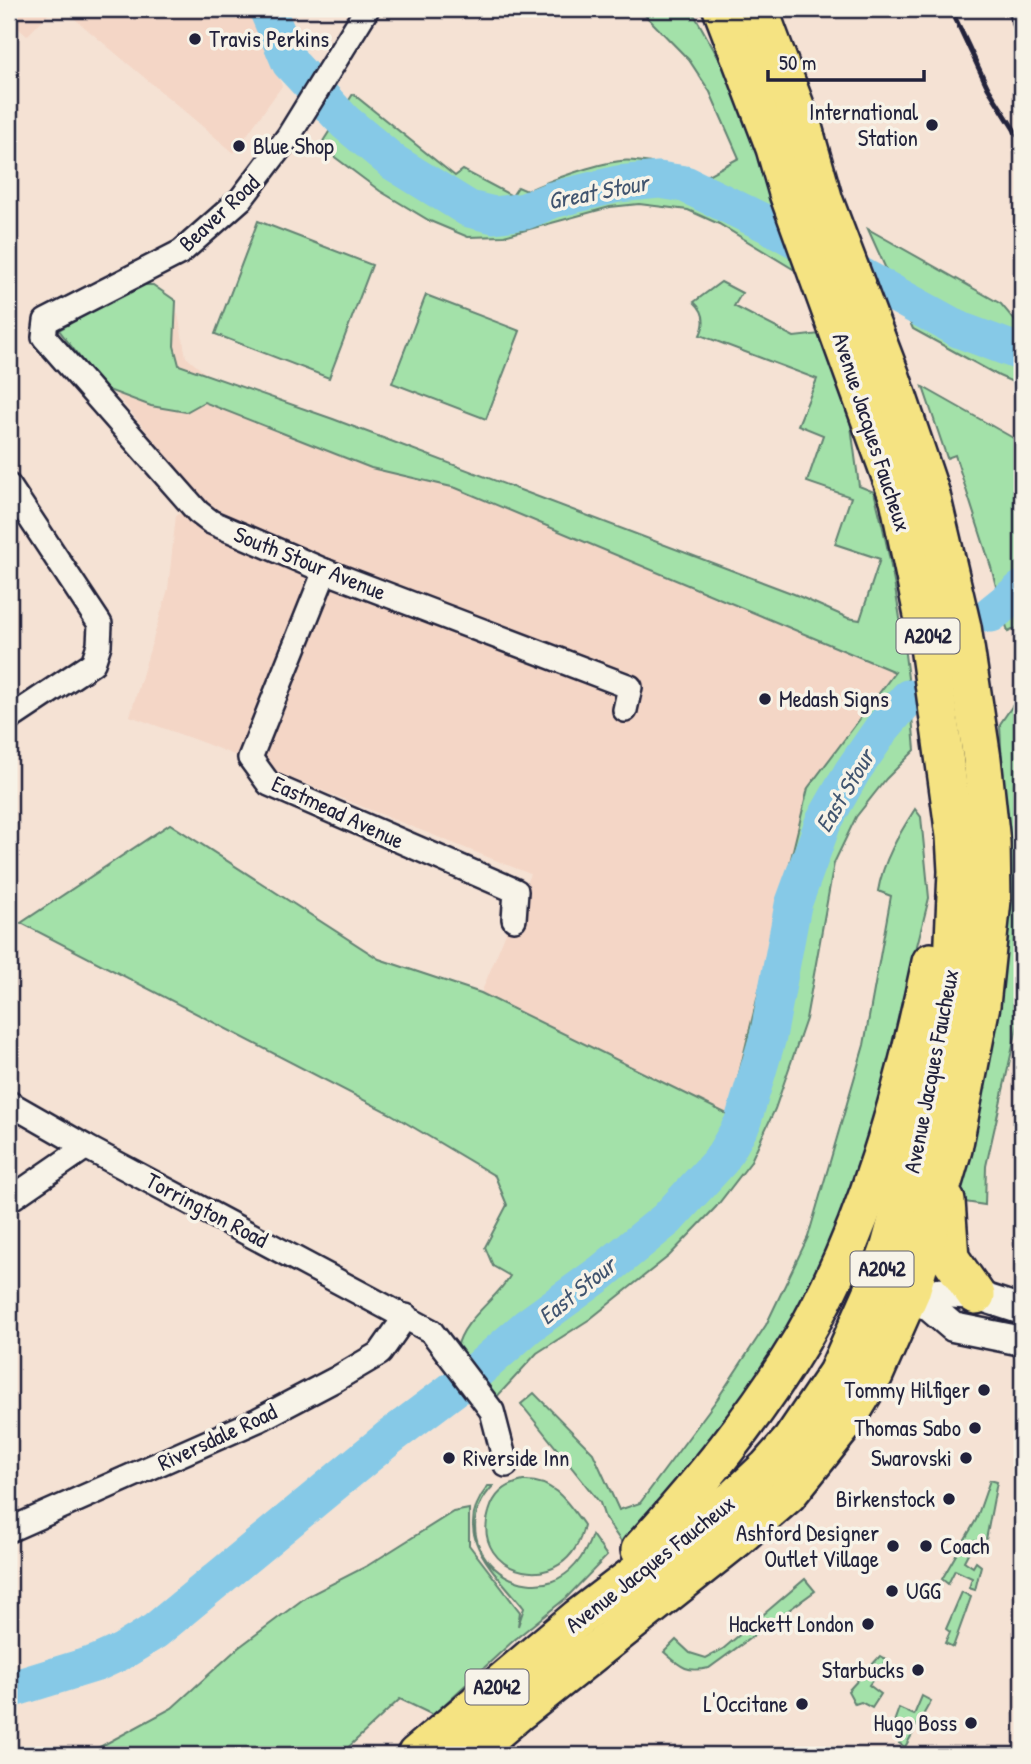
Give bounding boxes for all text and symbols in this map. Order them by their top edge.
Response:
place label: Travis Perkins [209,23,329,54]
marker: Travis Perkins [187,31,203,47]
scale bar [768,38,924,82]
text: 50 m [779,48,816,77]
place label: International Station [809,96,919,153]
marker: International Station [924,117,940,133]
place label: Blue Shop [253,130,334,161]
marker: Blue Shop [231,138,247,154]
water label: Great Stour [545,165,653,216]
street label: Beaver Road [172,167,266,258]
street label: Avenue Jacques Faucheux [826,328,919,535]
street label: South Stour Avenue [230,518,391,607]
road number: A2042 [897,618,960,654]
place label: Medash Signs [779,683,889,714]
marker: Medash Signs [757,691,773,707]
water label: East Stour [807,741,883,838]
street label: Eastmead Avenue [267,767,409,856]
street label: Avenue Jacques Faucheux [896,966,966,1176]
street label: Torrington Road [141,1164,274,1255]
water label: East Stour [531,1247,624,1331]
road number: A2042 [850,1252,914,1286]
place label: Tommy Hilfiger [844,1374,970,1405]
marker: Tommy Hilfiger [976,1382,992,1398]
street label: Riversdale Road [152,1395,281,1478]
place label: Thomas Sabo [854,1412,961,1443]
marker: Thomas Sabo [967,1420,983,1436]
place label: Riverside Inn [463,1442,569,1473]
place label: Swarovski [871,1442,952,1473]
marker: Riverside Inn [441,1450,457,1466]
marker: Swarovski [958,1450,974,1466]
place label: Birkenstock [836,1483,935,1514]
street label: Avenue Jacques Faucheux [558,1488,741,1640]
marker: Birkenstock [941,1491,957,1507]
place label: Ashford Designer Outlet Village [736,1517,879,1574]
place label: Coach [940,1530,990,1561]
marker: Ashford Designer Outlet Village [885,1538,901,1554]
marker: Coach [918,1538,934,1554]
place label: UGG [906,1575,941,1606]
marker: UGG [884,1583,900,1599]
place label: Hackett London [729,1608,854,1639]
marker: Hackett London [860,1616,876,1632]
place label: Starbucks [822,1654,904,1685]
marker: Starbucks [910,1662,926,1678]
road number: A2042 [466,1670,528,1704]
place label: L'Occitane [703,1688,788,1719]
marker: L'Occitane [794,1696,810,1712]
place label: Hugo Boss [874,1707,957,1738]
marker: Hugo Boss [963,1715,979,1731]

